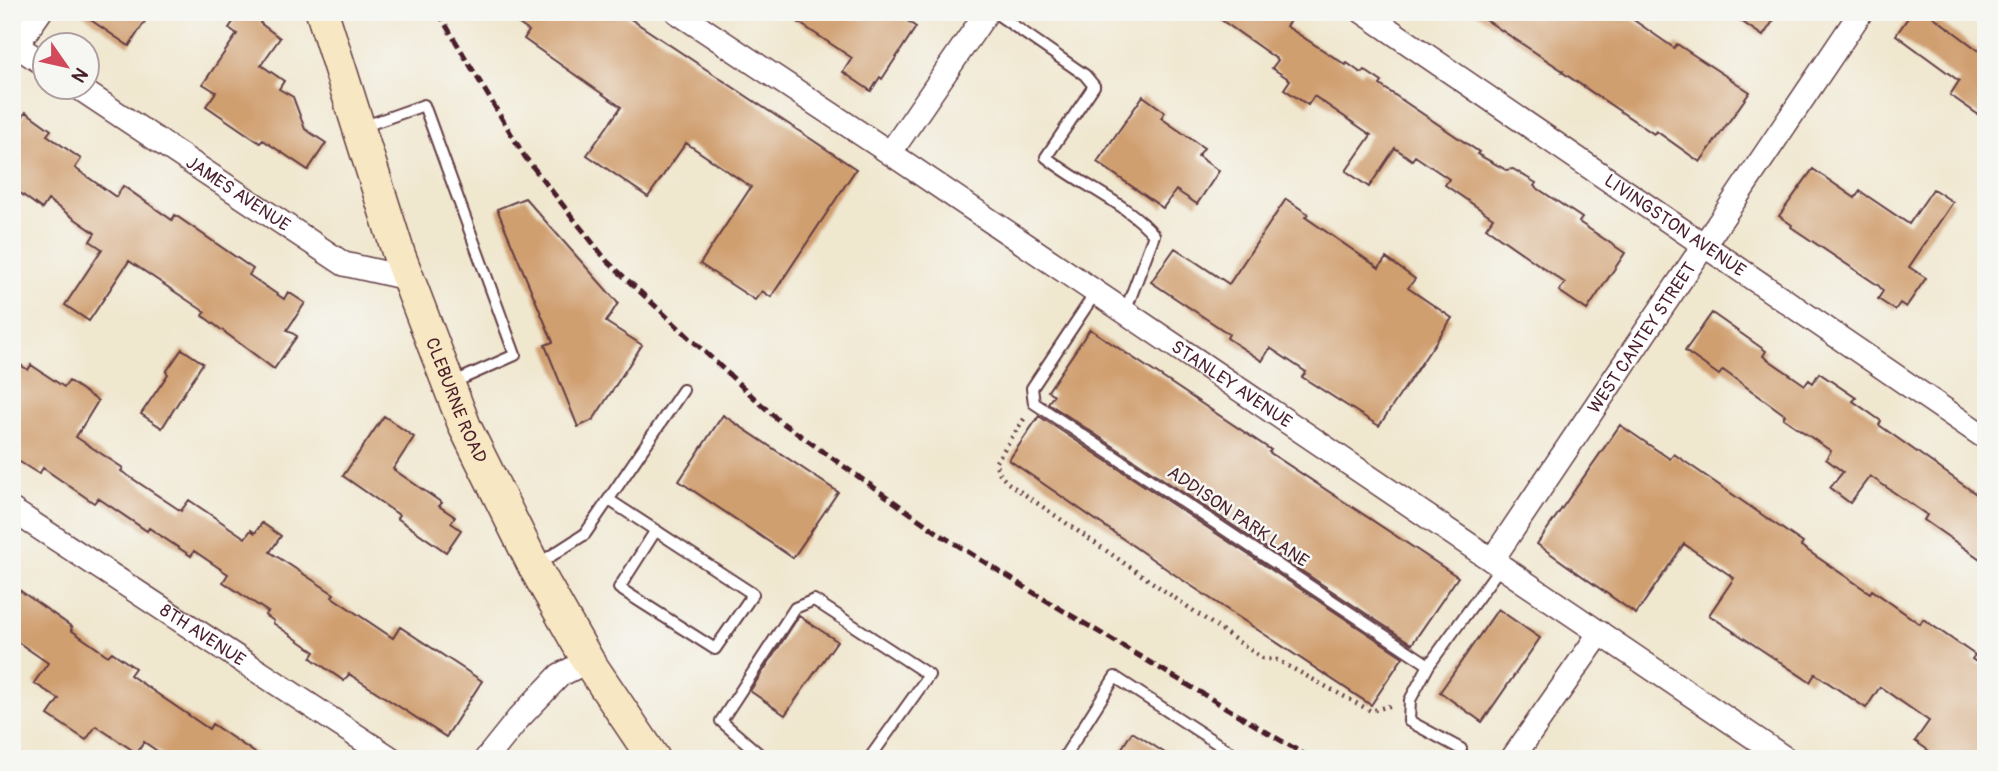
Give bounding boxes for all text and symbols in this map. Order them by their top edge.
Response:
north arrow [32,32,102,102]
text: N [66,63,93,87]
street label: JAMES AVENUE [182,151,295,237]
street label: LIVINGSTON AVENUE [1600,169,1750,282]
street label: WEST CANTEY STREET [1583,258,1701,418]
street label: CLEBURNE ROAD [420,334,492,467]
street label: STANLEY AVENUE [1167,335,1297,433]
street label: ADDISON PARK LANE [1163,461,1313,573]
street label: 8TH AVENUE [156,599,250,671]

